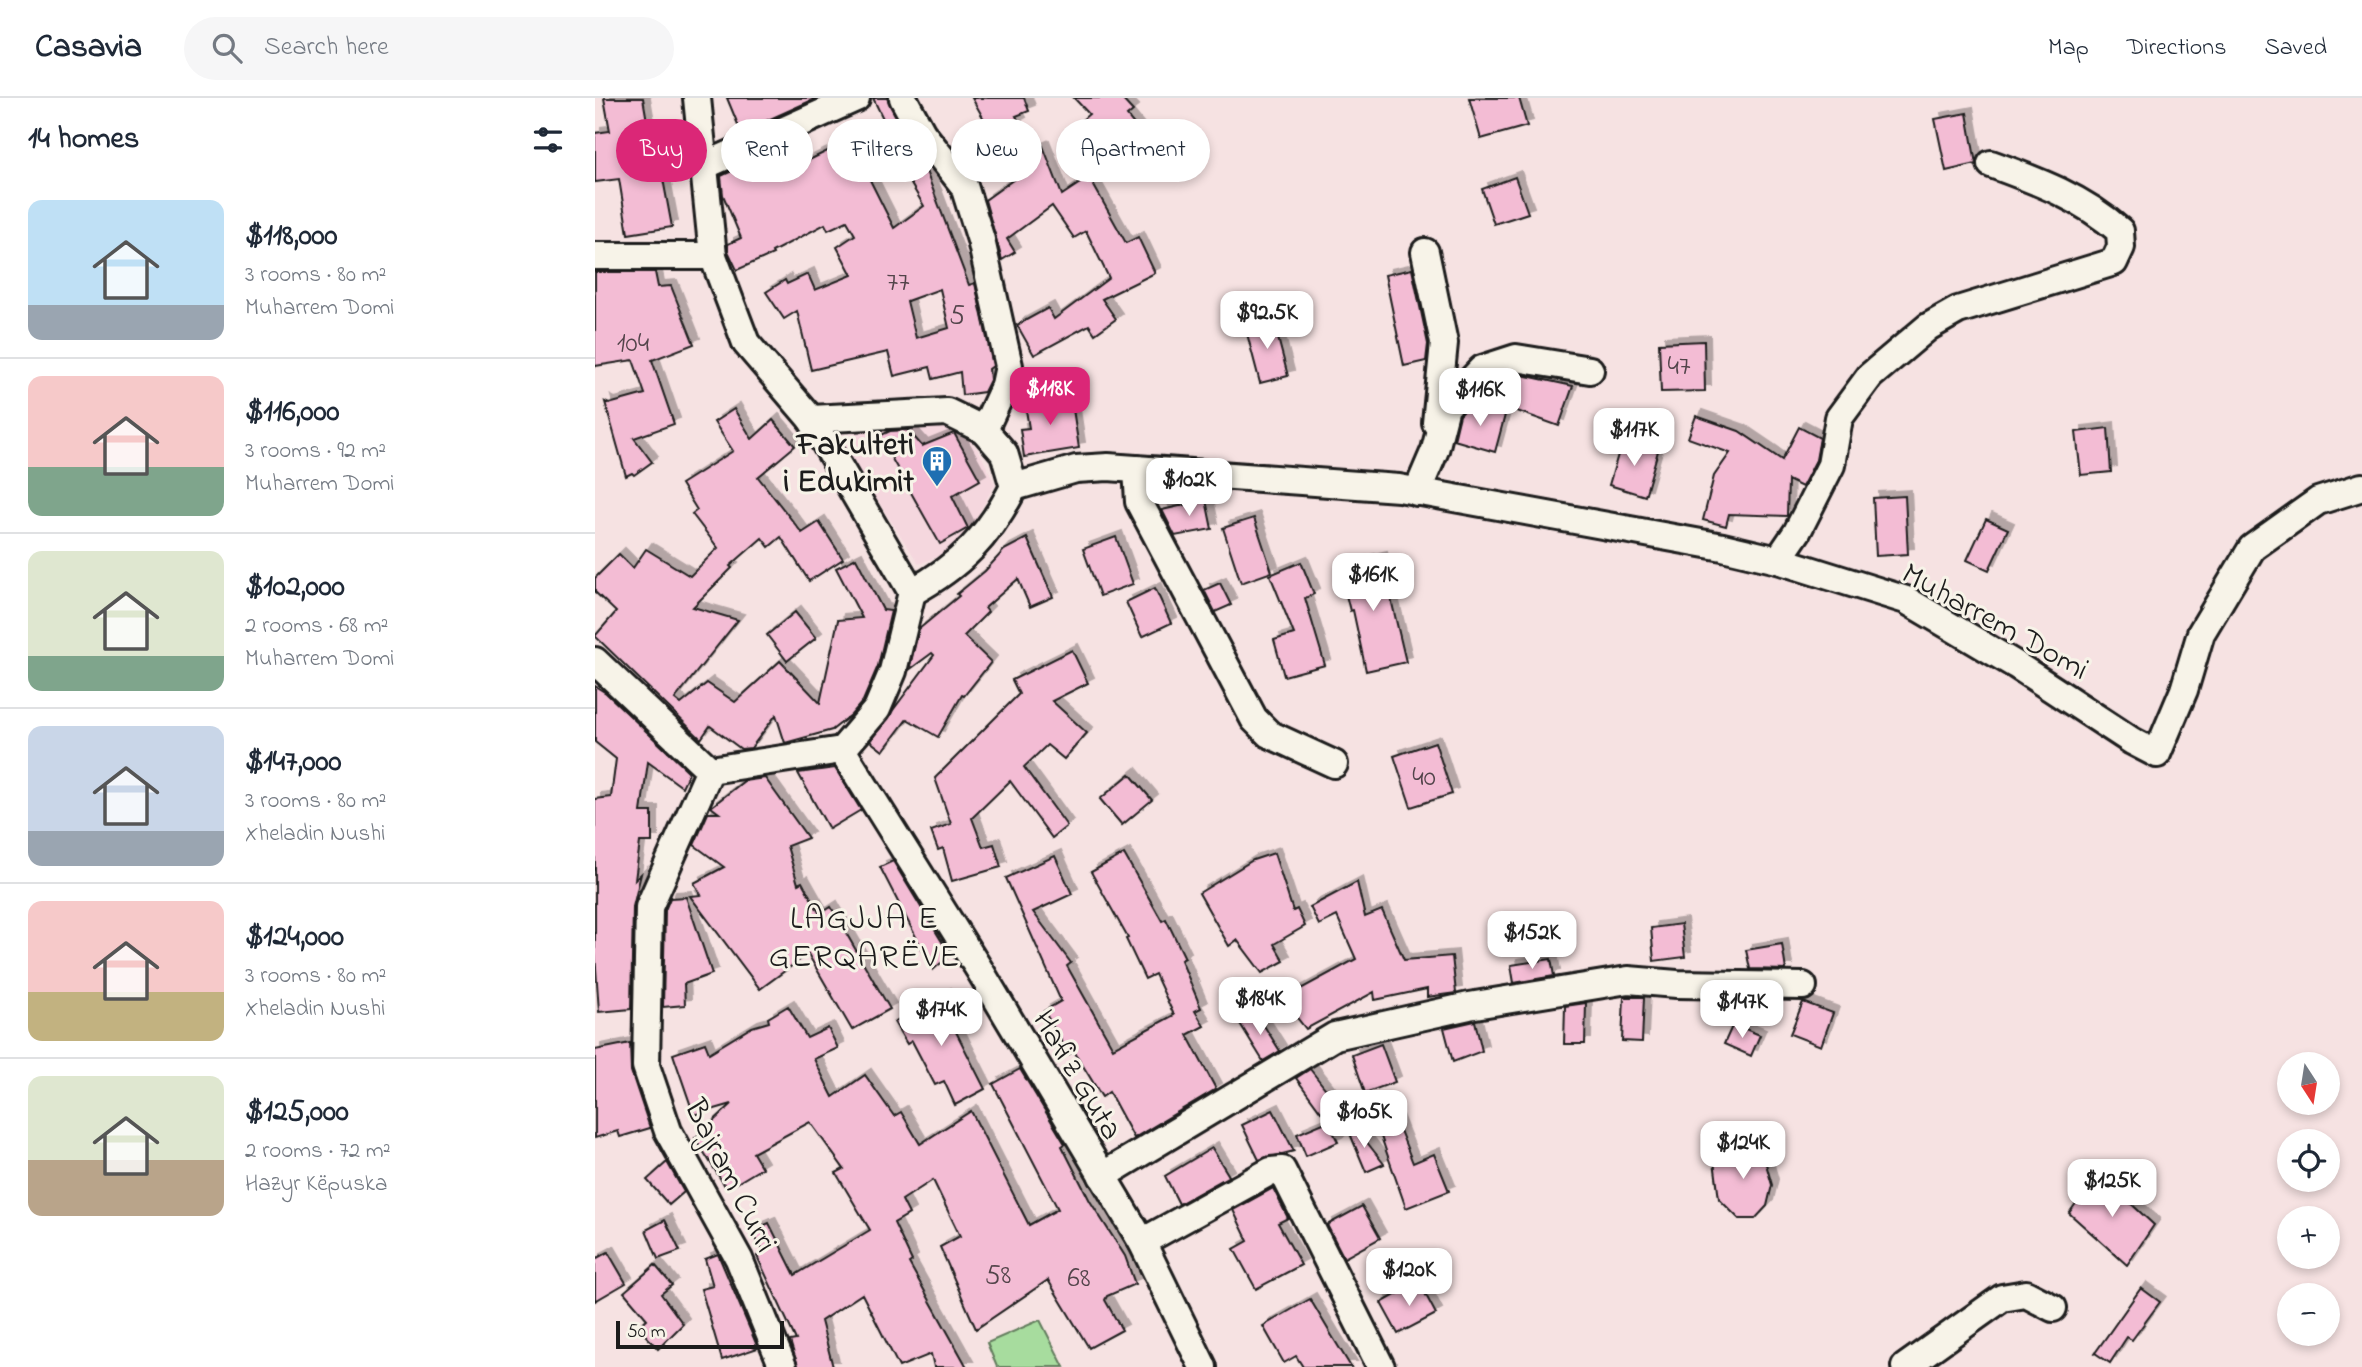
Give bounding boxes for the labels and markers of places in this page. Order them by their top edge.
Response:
pin: $92.5K [1210,292,1324,351]
pin: $118K [1001,368,1099,427]
pin: $116K [1431,368,1529,428]
pin: $117K [1585,408,1683,468]
place label: Fakulteti i Edukimit [784,423,914,507]
building icon: Fakulteti i Edukimit [920,444,954,488]
pin: $102K [1140,458,1238,518]
pin: $161K [1324,554,1422,613]
pin: $152K [1483,912,1581,971]
pin: $184K [1211,978,1309,1037]
pin: $147K [1693,981,1791,1040]
pin: $174K [892,988,990,1048]
pin: $105K [1315,1090,1413,1150]
pin: $124K [1694,1122,1792,1181]
pin: $125K [2063,1160,2161,1219]
pin: $120K [1360,1248,1458,1308]

